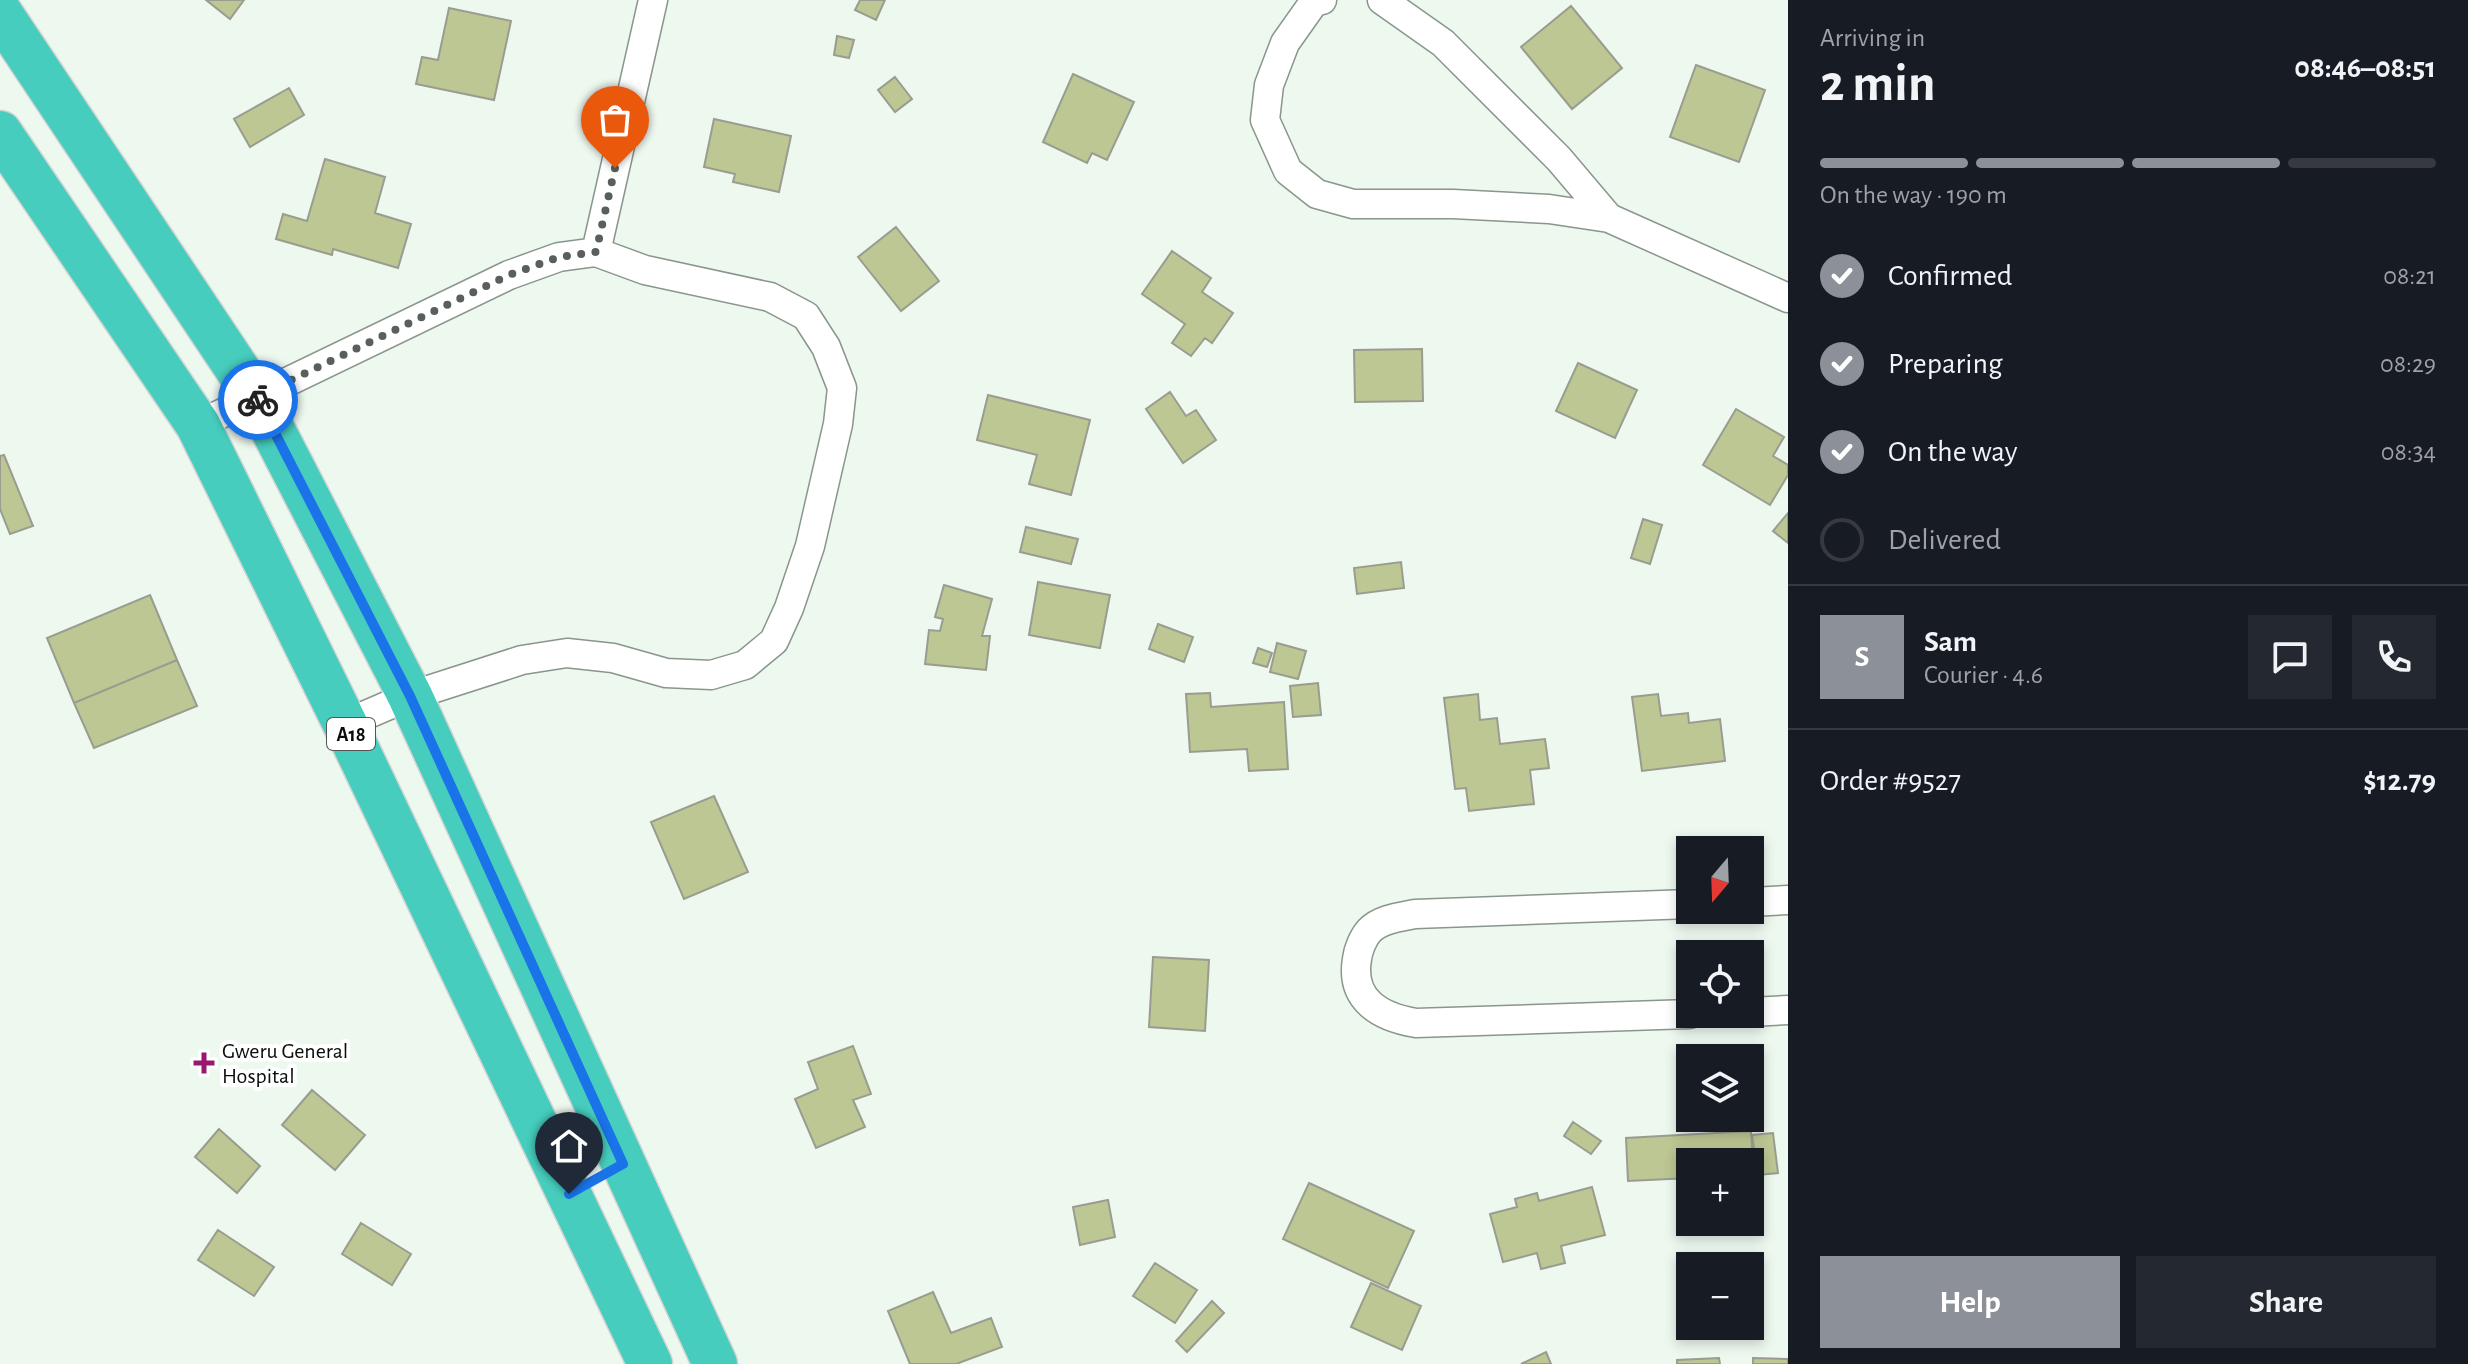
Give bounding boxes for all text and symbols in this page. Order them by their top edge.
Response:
text: Arriving in [1820,25,1925,51]
text: 08:46–08:51 [2294,53,2436,83]
text: 2 min [1820,58,1935,110]
pin [581,86,649,168]
icon: bag [593,98,637,142]
text: On the way · 190 m [1820,182,2007,208]
icon: check [1820,254,1864,298]
text: Confirmed [1888,261,2012,291]
text: 08:21 [2383,263,2436,289]
icon: check [1820,342,1864,386]
text: Preparing [1888,349,2003,379]
text: 08:29 [2380,351,2436,377]
courier [218,360,298,440]
icon: bike [236,378,280,422]
icon: check [1820,430,1864,474]
text: On the way [1888,437,2017,467]
text: 08:34 [2381,439,2436,465]
text: Delivered [1888,525,2001,555]
button: chat [2248,615,2332,699]
button: phone [2352,615,2436,699]
text: Sam [1924,627,1977,657]
text: S [1855,642,1869,672]
text: Courier · 4.6 [1924,662,2043,688]
road number: A18 [327,718,375,750]
text: Order #9527 [1820,766,1961,796]
text: $12.79 [2363,766,2436,796]
north arrow [1676,836,1764,924]
map controls [1676,836,1764,1340]
button: locate [1676,940,1764,1028]
place label: Gweru General Hospital [222,1040,348,1087]
button: layers [1676,1044,1764,1132]
marker: Gweru General Hospital [193,1052,215,1074]
pin [535,1112,603,1194]
icon: home [547,1124,591,1168]
button: + [1676,1148,1764,1236]
button: − [1676,1252,1764,1340]
button: Help [1820,1256,2120,1348]
button: Share [2136,1256,2436,1348]

